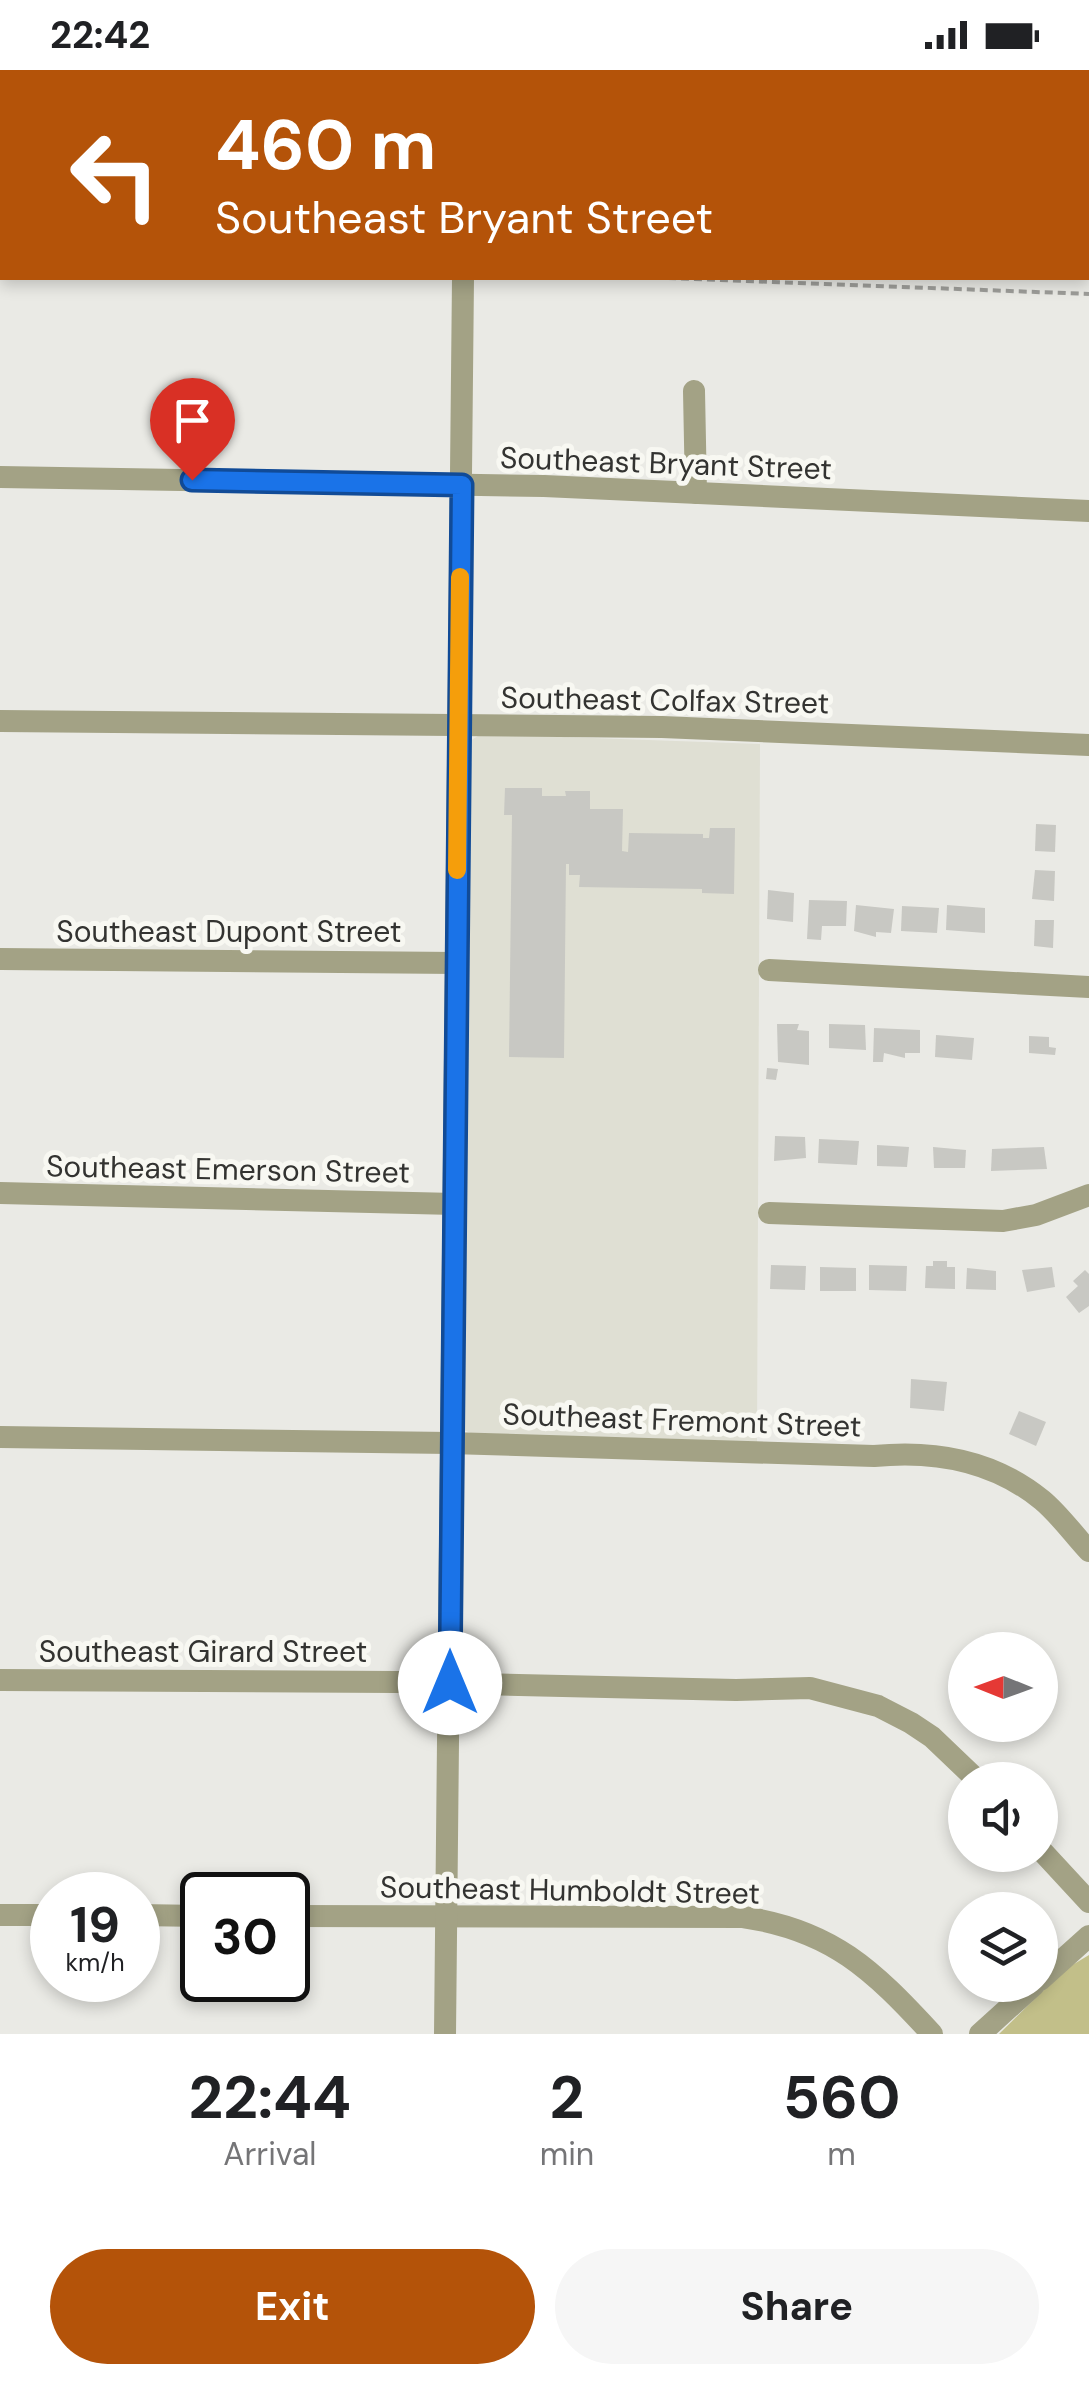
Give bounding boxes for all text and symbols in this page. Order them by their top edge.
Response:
text: 22:42 [50,10,150,60]
text: 460 m [215,100,436,191]
icon: left [50,110,180,240]
text: Southeast Bryant Street [215,188,713,247]
pin [150,378,235,481]
icon: arrive [165,393,220,448]
street label: Southeast Bryant Street [499,438,833,488]
street label: Southeast Colfax Street [500,678,830,722]
street label: Southeast Dupont Street [56,912,402,951]
street label: Southeast Emerson Street [46,1146,410,1192]
street label: Southeast Fremont Street [502,1394,862,1446]
position arrow [398,1631,502,1735]
street label: Southeast Girard Street [39,1632,367,1671]
north arrow [948,1632,1058,1742]
map controls [948,1632,1058,2002]
button: sound [948,1762,1058,1872]
street label: Southeast Humboldt Street [380,1867,760,1913]
speed limit sign: 30 [180,1872,310,2002]
text: 19 [70,1892,120,1958]
button: layers [948,1892,1058,2002]
text: km/h [65,1946,125,1979]
text: 22:44 [189,2058,351,2137]
text: 2 [550,2058,584,2137]
text: 560 [783,2058,900,2137]
text: Arrival [223,2133,316,2175]
text: min [540,2133,594,2175]
text: m [827,2133,856,2175]
button: Exit [50,2249,535,2364]
button: Share [555,2249,1039,2364]

